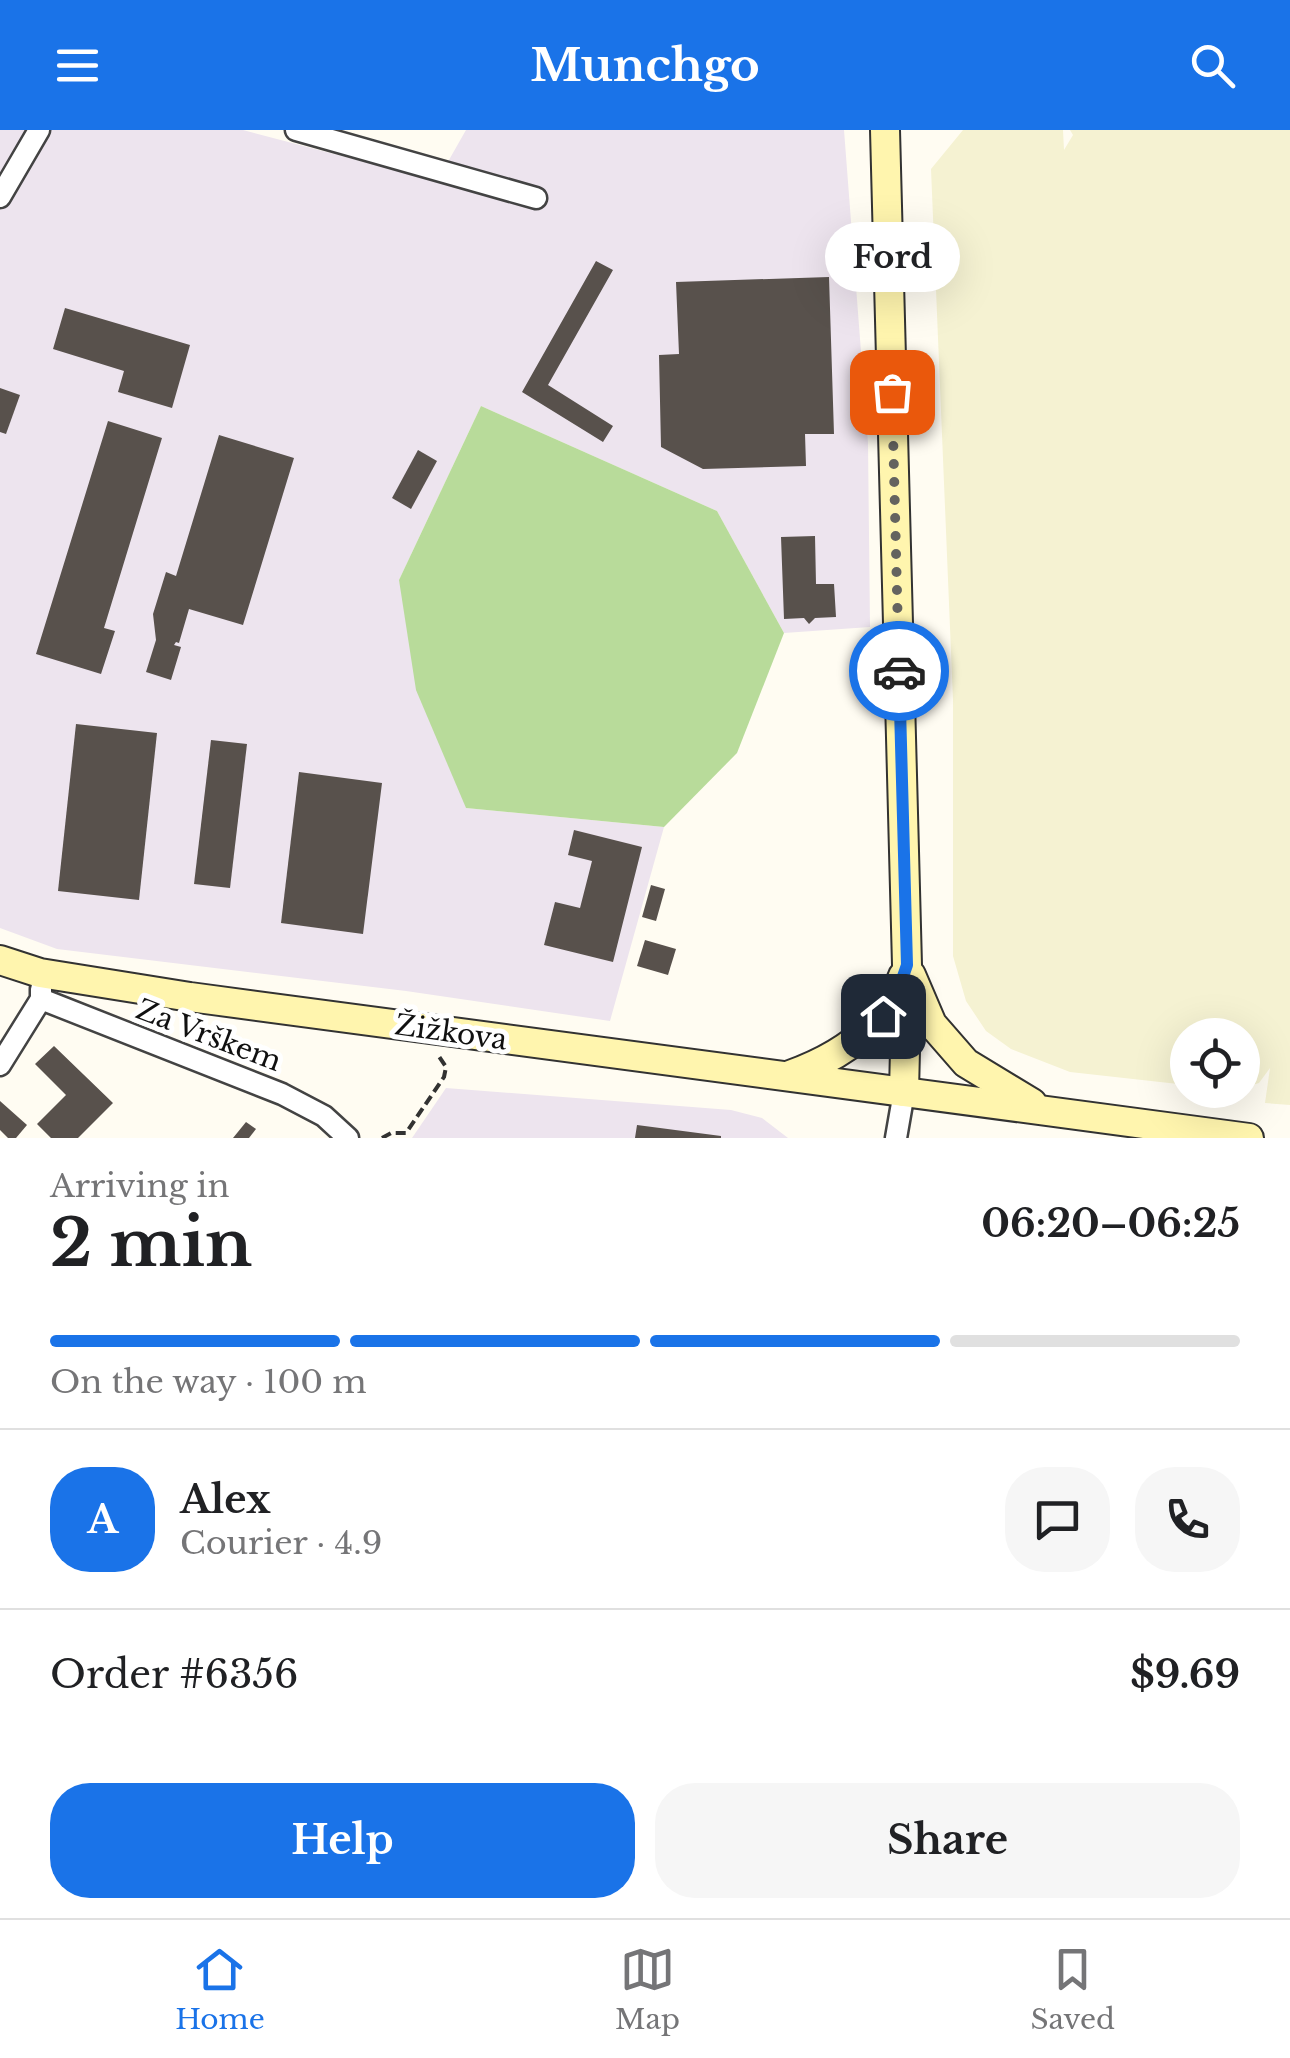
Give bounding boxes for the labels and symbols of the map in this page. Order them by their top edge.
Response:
callout: Ford [824,222,960,292]
pin [850,350,935,435]
courier [849,621,949,721]
pin [841,974,926,1059]
street label: Za Vrškem [131,992,286,1079]
street label: Žižkova [393,1007,510,1058]

